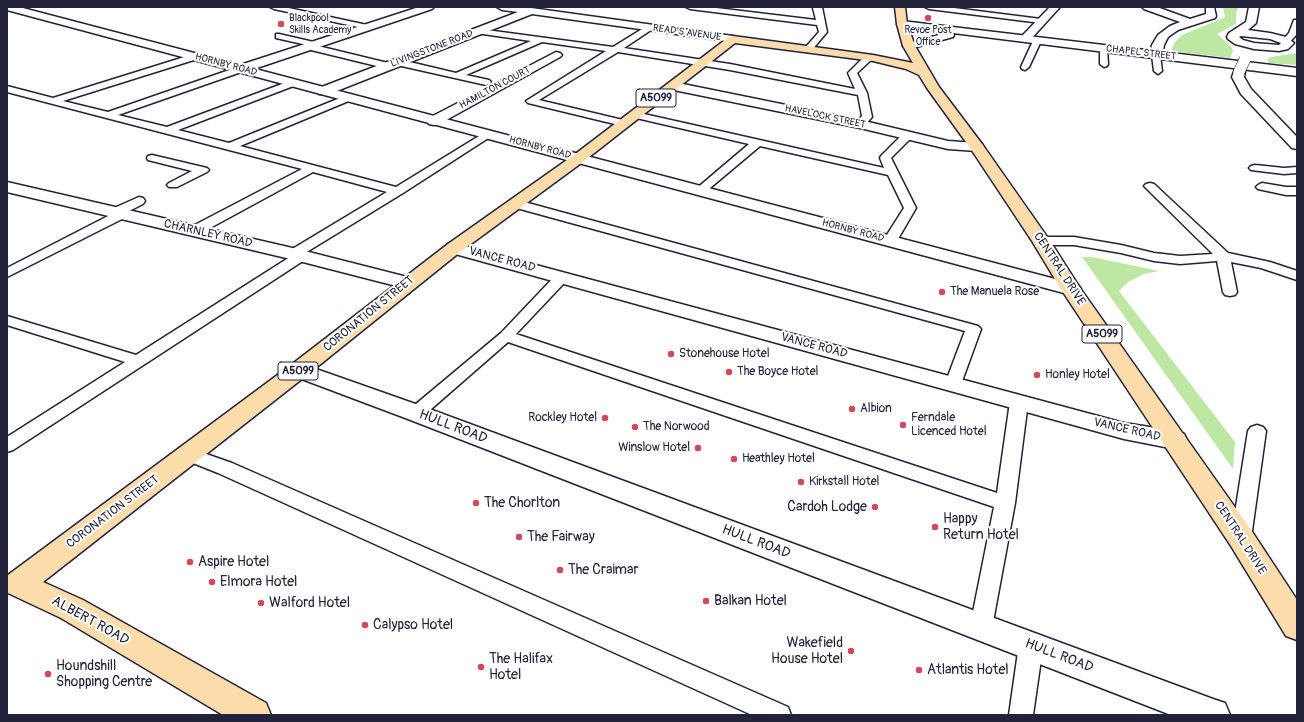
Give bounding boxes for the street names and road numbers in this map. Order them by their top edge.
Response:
street label: READ'S AVENUE [652,22,722,44]
street label: LIVINGSTONE ROAD [389,28,475,70]
street label: CHAPEL STREET [1105,43,1177,63]
street label: HORNBY ROAD [194,51,258,79]
street label: HAMILTON COURT [457,64,533,112]
road number: A5099 [636,89,676,107]
street label: HAVELOCK STREET [784,103,866,131]
street label: HORNBY ROAD [508,134,572,162]
street label: CHARNLEY ROAD [162,217,254,251]
street label: HORNBY ROAD [821,217,885,245]
street label: CENTRAL DRIVE [1030,230,1088,308]
street label: VANCE ROAD [467,244,537,276]
street label: CORONATION STREET [321,273,417,355]
road number: A5099 [1082,325,1122,343]
street label: VANCE ROAD [779,330,849,362]
road number: A5099 [278,362,318,380]
street label: HULL ROAD [416,406,490,448]
street label: VANCE ROAD [1092,415,1162,445]
street label: CORONATION STREET [64,472,162,552]
street label: CENTRAL DRIVE [1211,499,1269,577]
street label: HULL ROAD [719,521,793,563]
street label: ALBERT ROAD [48,593,132,649]
street label: HULL ROAD [1022,635,1096,677]

